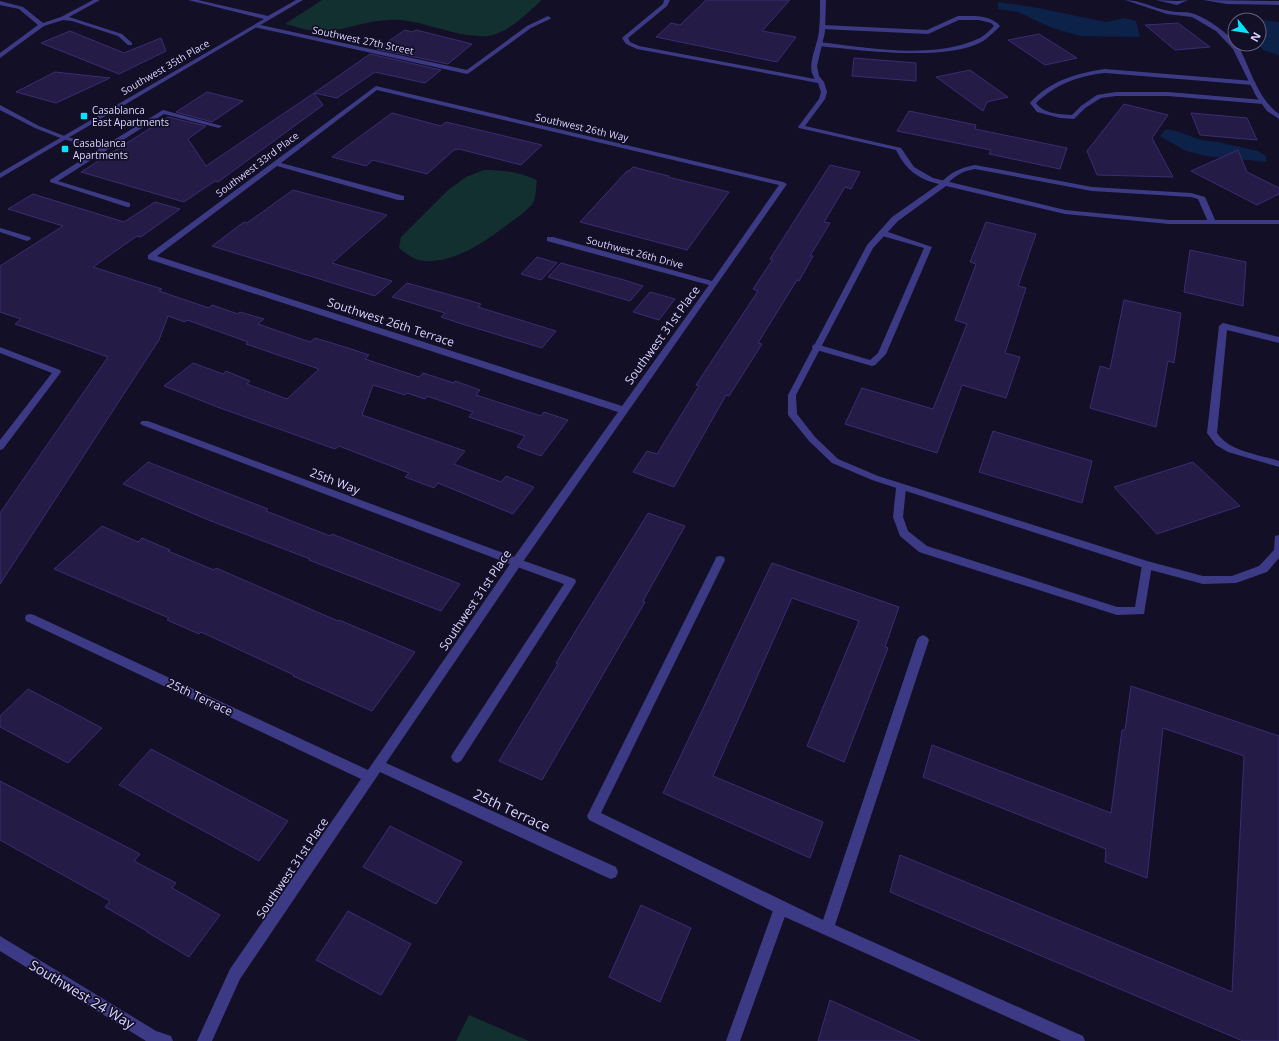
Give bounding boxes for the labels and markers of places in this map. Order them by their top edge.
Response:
place label: Casablanca East Apartments [92,103,169,129]
marker: Casablanca East Apartments [79,111,89,121]
place label: Casablanca Apartments [73,136,128,162]
marker: Casablanca Apartments [60,144,70,154]

